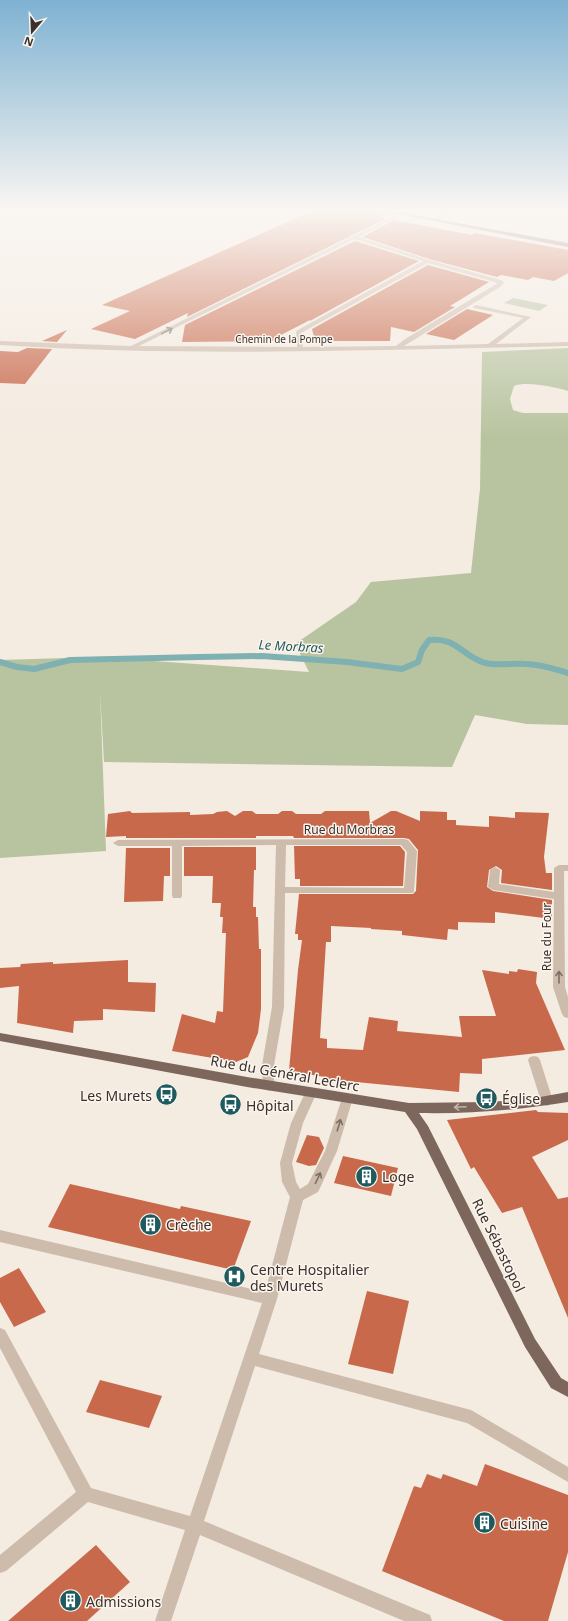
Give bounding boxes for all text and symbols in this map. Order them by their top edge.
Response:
north arrow [12,12,52,52]
text: N [22,33,35,50]
one-way arrow [160,327,172,334]
street label: Chemin de la Pompe [235,332,333,346]
water label: Le Morbras [258,635,324,657]
street label: Rue du Morbras [304,821,394,838]
street label: Rue du Four [538,903,555,971]
one-way arrow [555,971,563,984]
street label: Rue du Général Leclerc [209,1051,361,1095]
bus stop icon: Les Murets [154,1082,180,1108]
bus stop icon: Église [474,1085,500,1111]
place label: Les Murets [80,1086,152,1105]
place label: Église [502,1089,540,1108]
bus stop icon: Hôpital [218,1092,244,1118]
place label: Hôpital [246,1096,294,1115]
one-way arrow [454,1104,467,1111]
one-way arrow [336,1118,343,1131]
building icon: Loge [353,1163,379,1189]
place label: Loge [382,1167,414,1186]
one-way arrow [315,1172,322,1184]
street label: Rue Sébastopol [468,1195,530,1295]
building icon: Crèche [137,1211,163,1237]
place label: Crèche [166,1215,212,1234]
place label: Centre Hospitalier des Murets [250,1260,369,1295]
hospital icon: Centre Hospitalier des Murets [222,1264,248,1290]
building icon: Cuisine [471,1510,497,1536]
place label: Cuisine [500,1514,548,1533]
building icon: Admissions [57,1588,83,1614]
place label: Admissions [86,1592,161,1611]

